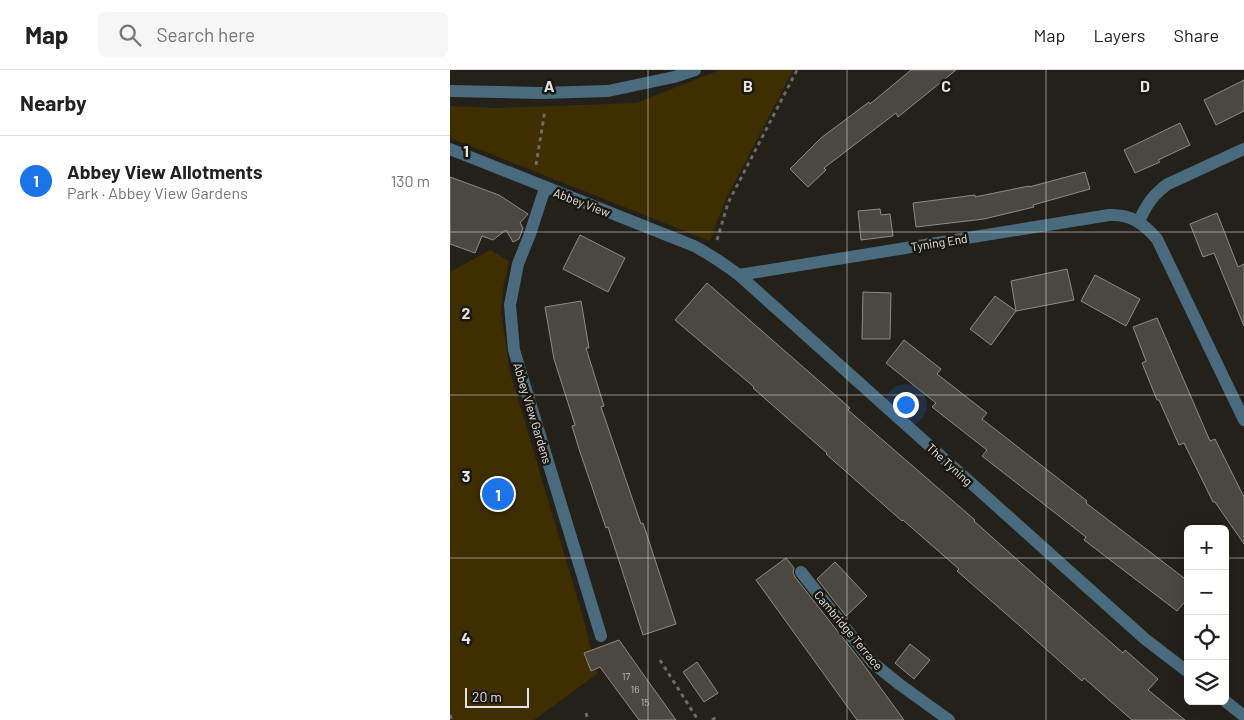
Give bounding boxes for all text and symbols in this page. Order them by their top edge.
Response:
search box [98,12,448,57]
text: Map [25,20,68,49]
icon: search [116,21,144,49]
text: Search here [156,23,255,46]
text: Map [1033,24,1065,46]
text: Layers [1093,24,1146,46]
text: Share [1174,24,1219,46]
text: A [544,76,555,95]
text: B [743,76,753,95]
text: C [941,76,951,95]
text: D [1140,76,1150,95]
text: Nearby [20,90,86,115]
text: 1 [463,141,469,160]
text: Abbey View Allotments [67,160,262,183]
text: 1 [33,171,39,190]
text: 130 m [391,171,430,190]
text: Park · Abbey View Gardens [67,183,248,202]
street label: Abbey View [552,185,613,219]
street label: Tyning End [910,231,968,253]
text: 2 [462,303,471,322]
street label: Abbey View Gardens [511,361,555,465]
your location [893,392,919,418]
street label: The Tyning [924,440,976,488]
text: 3 [462,466,470,485]
pin: 1 [482,475,514,513]
map controls [1184,525,1229,705]
button: + [1184,525,1229,570]
button: − [1184,570,1229,615]
street label: Cambridge Terrace [812,588,886,672]
button: locate [1184,615,1229,660]
text: 4 [461,628,471,647]
button: layers [1184,660,1229,705]
house number: 17 [622,670,630,682]
house number: 16 [631,683,639,695]
scale bar [465,685,529,708]
text: 20 m [472,688,502,705]
house number: 15 [641,696,649,708]

